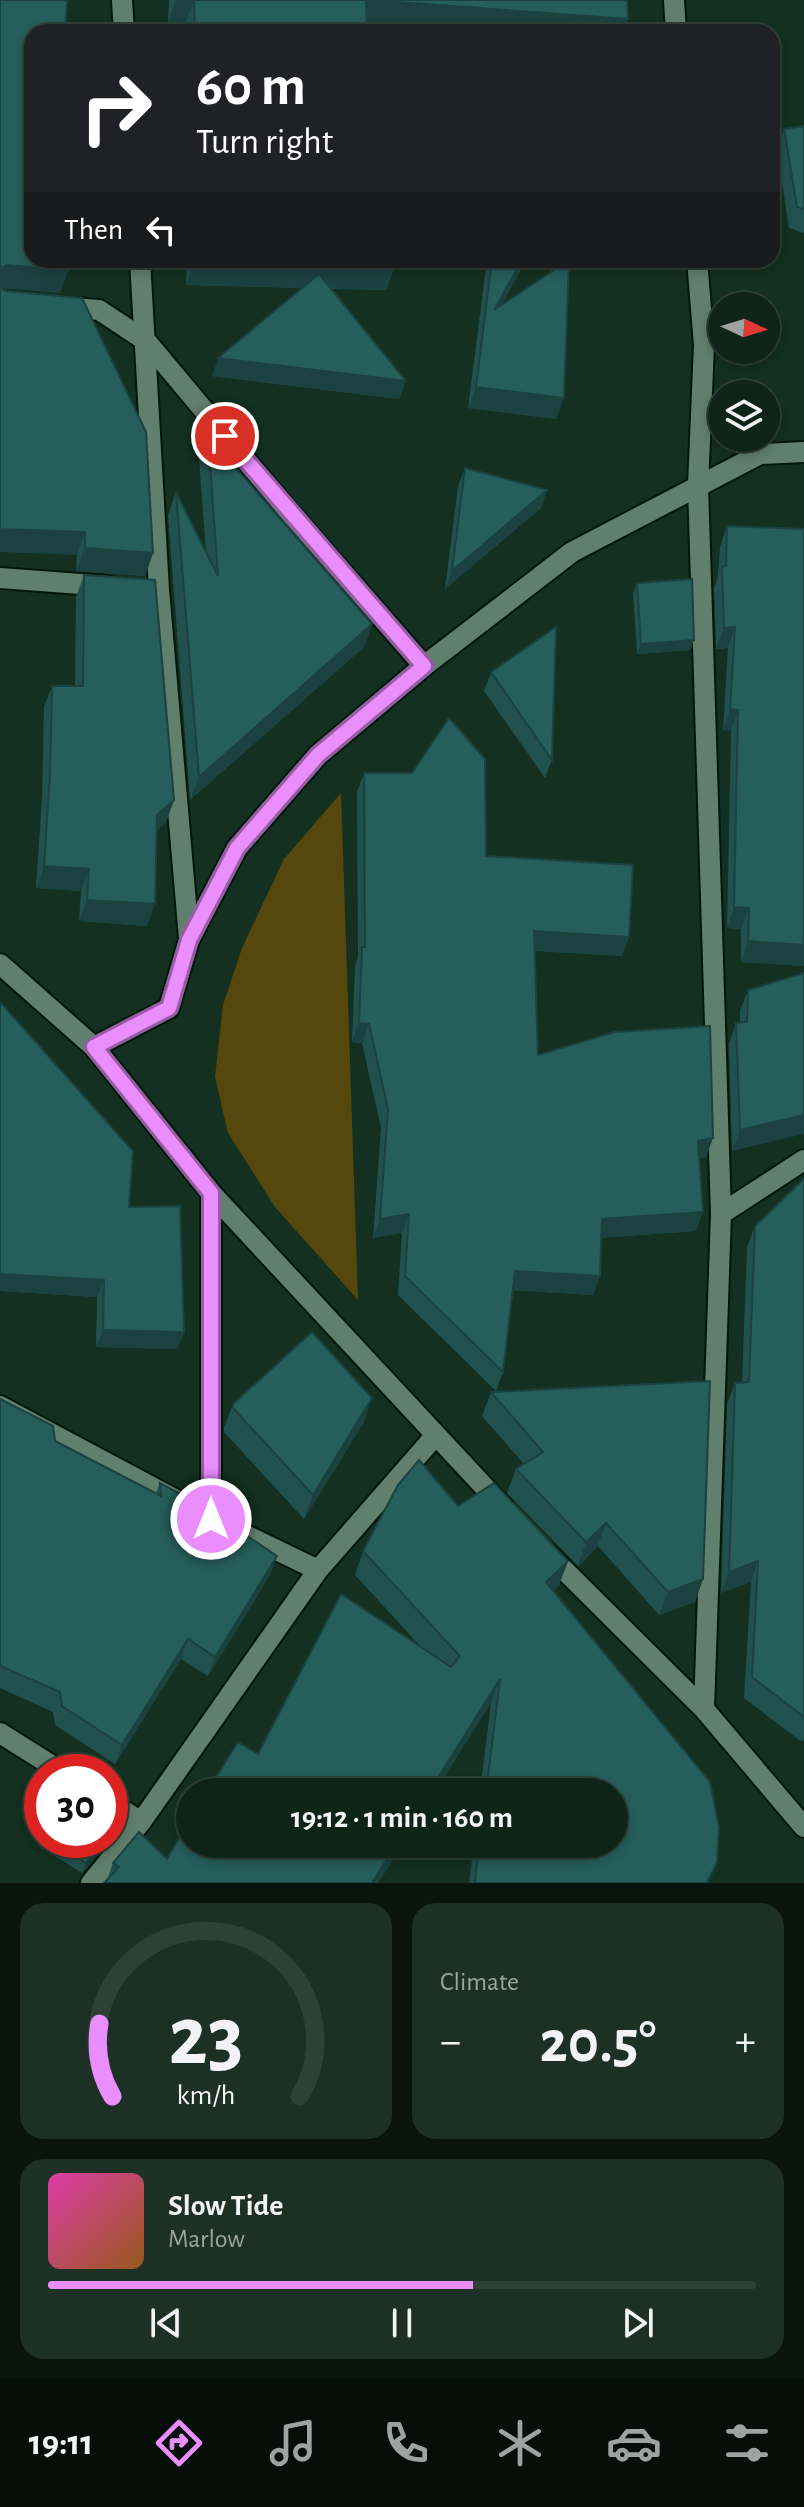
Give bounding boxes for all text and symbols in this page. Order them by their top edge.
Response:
icon: right [64,56,168,160]
text: 60 m [196,59,306,115]
text: Turn right [196,124,333,160]
icon: left [139,208,183,252]
text: Then [64,215,123,245]
north arrow [708,292,780,364]
map controls [708,292,780,452]
button: layers [708,380,780,452]
pin [191,402,259,470]
icon: arrive [203,414,247,458]
position arrow [169,1477,253,1561]
speed limit sign: 30 [24,1754,128,1858]
text: 19:12 · 1 min · 160 m [291,1803,513,1833]
text: Climate [440,1969,519,1995]
text: 23 [168,1996,244,2080]
text: 20.5° [540,2013,656,2073]
text: − [440,2020,461,2064]
text: + [735,2020,756,2064]
text: km/h [177,2081,235,2110]
text: Slow Tide [168,2191,283,2221]
text: Marlow [168,2226,245,2252]
icon: previous [144,2301,188,2345]
icon: pause [380,2301,424,2345]
icon: next [616,2301,660,2345]
icon: directions [151,2415,207,2471]
icon: music [265,2415,321,2471]
icon: phone [378,2415,434,2471]
icon: climate [492,2415,548,2471]
icon: car [606,2415,662,2471]
icon: filters [719,2415,775,2471]
text: 19:11 [29,2425,93,2461]

